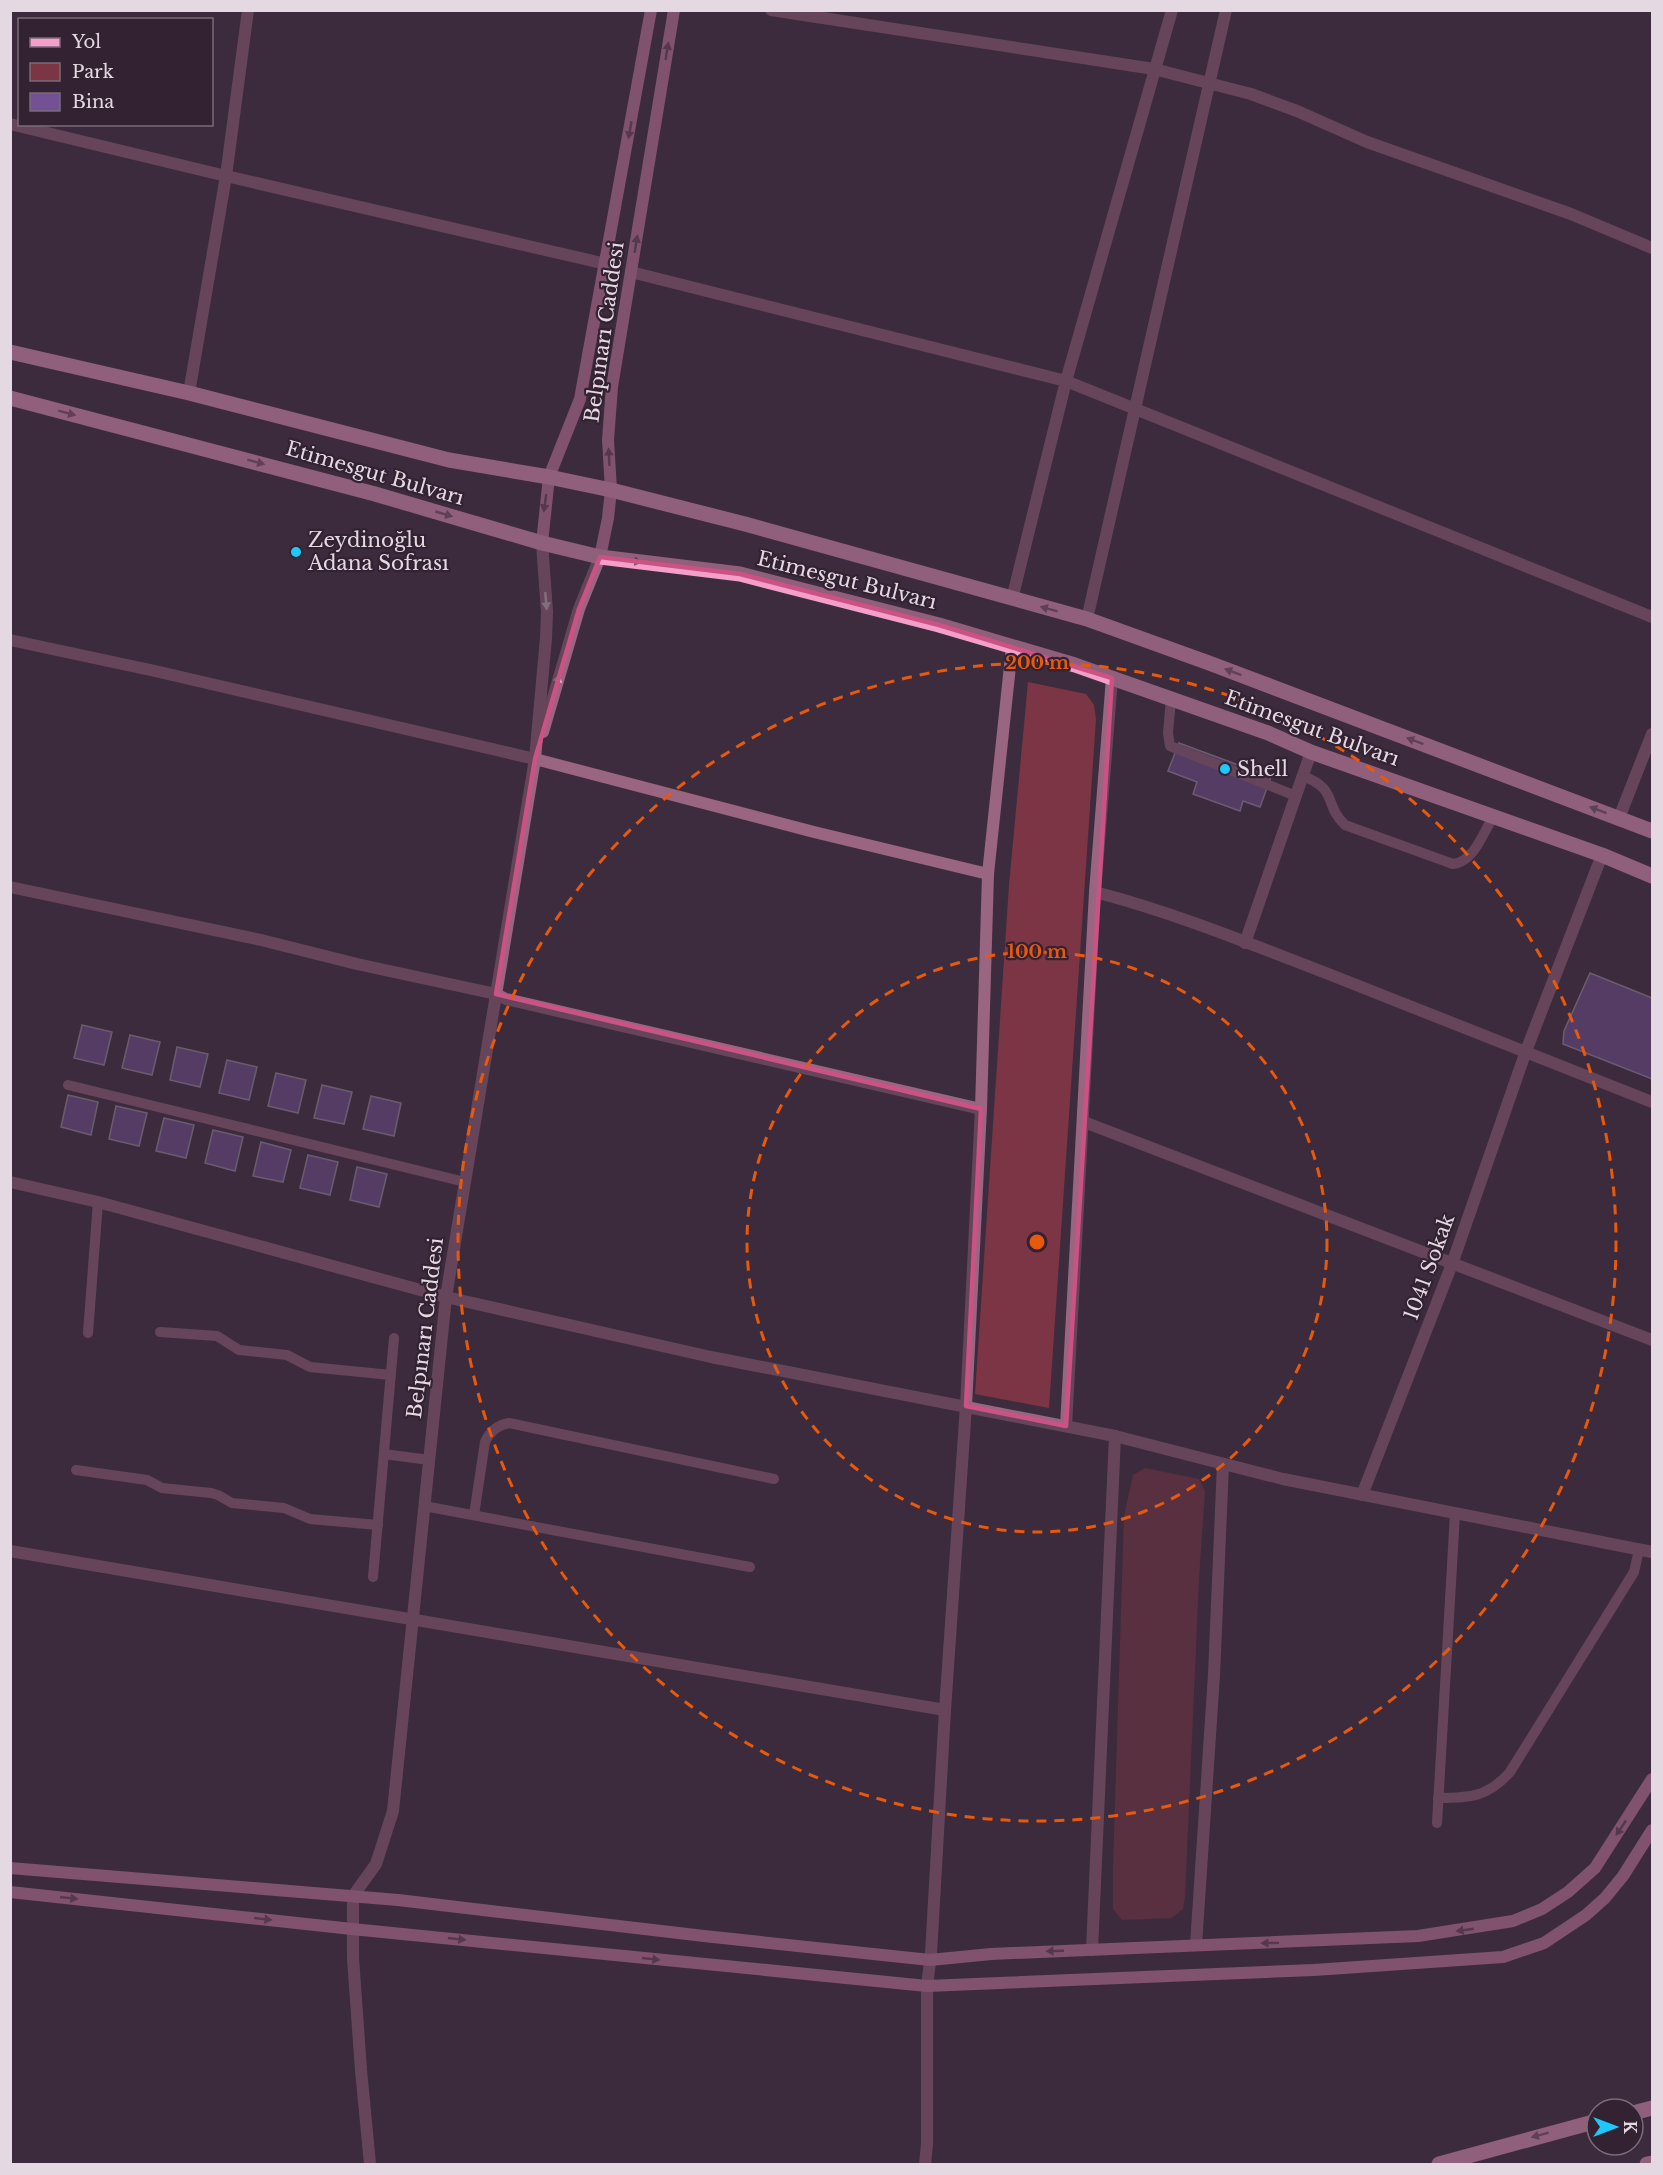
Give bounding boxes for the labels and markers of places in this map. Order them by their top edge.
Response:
place label: Zeydinoğlu Adana Sofrası [307,528,449,575]
marker: Zeydinoğlu Adana Sofrası [289,545,303,559]
place label: Shell [1237,757,1288,781]
marker: Shell [1218,762,1232,776]
centre of rings [1027,1232,1047,1252]

